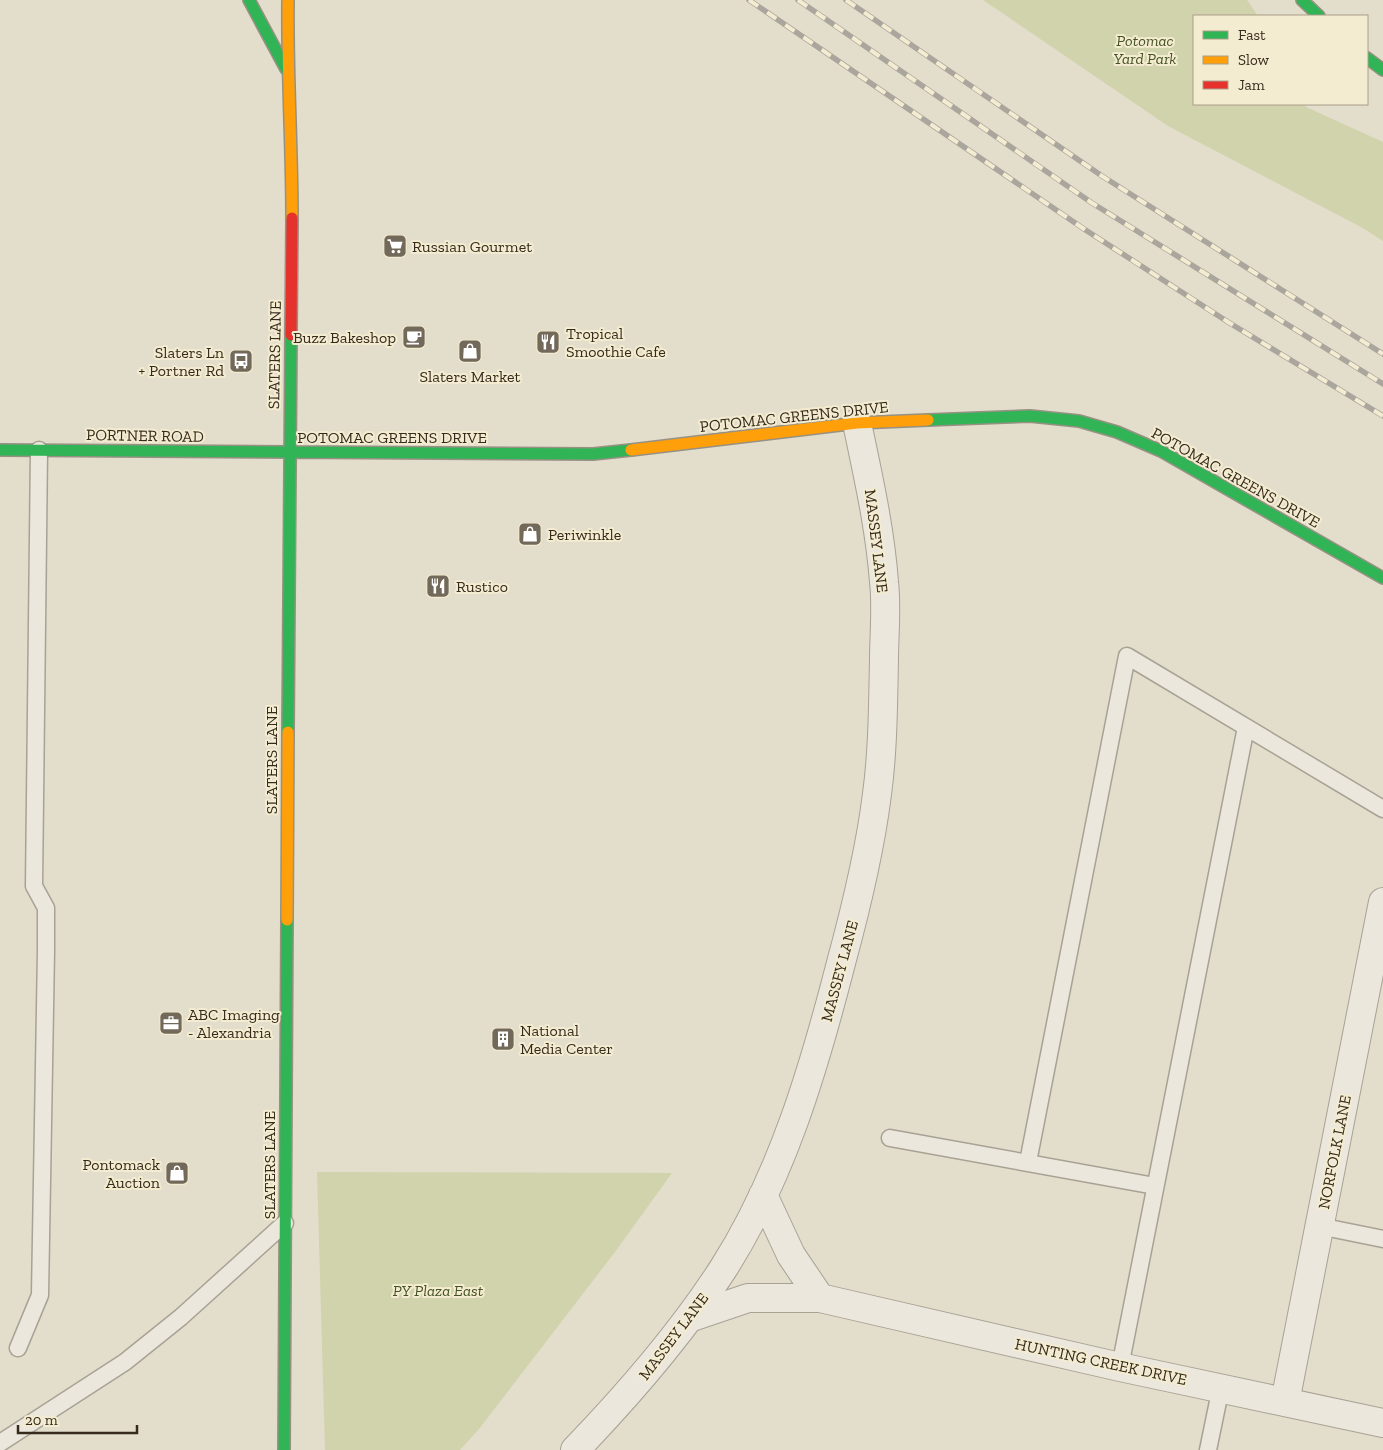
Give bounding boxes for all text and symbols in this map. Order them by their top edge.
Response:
legend [1193,15,1368,105]
text: Fast [1238,26,1266,44]
park label: Potomac Yard Park [1113,31,1177,68]
text: Slow [1238,51,1270,69]
text: Jam [1238,76,1265,94]
supermarket icon: Russian Gourmet [382,233,408,259]
place label: Russian Gourmet [412,237,532,256]
street label: SLATERS LANE [264,301,285,409]
cafe icon: Buzz Bakeshop [401,324,427,350]
place label: Tropical Smoothie Cafe [566,324,666,361]
place label: Buzz Bakeshop [293,328,396,347]
restaurant icon: Tropical Smoothie Cafe [535,329,561,355]
shop icon: Slaters Market [457,338,483,364]
place label: Slaters Ln + Portner Rd [139,343,225,380]
bus stop icon: Slaters Ln + Portner Rd [228,348,254,374]
place label: Slaters Market [419,367,521,386]
street label: POTOMAC GREENS DRIVE [699,397,889,436]
street label: POTOMAC GREENS DRIVE [1148,423,1323,532]
street label: PORTNER ROAD [86,425,204,446]
street label: POTOMAC GREENS DRIVE [297,428,487,447]
street label: MASSEY LANE [861,488,892,594]
shop icon: Periwinkle [517,521,543,547]
place label: Periwinkle [548,525,621,544]
restaurant icon: Rustico [425,573,451,599]
place label: Rustico [456,577,508,596]
street label: SLATERS LANE [262,706,281,814]
street label: MASSEY LANE [817,918,862,1024]
place label: ABC Imaging - Alexandria [188,1005,280,1042]
office icon: ABC Imaging - Alexandria [158,1010,184,1036]
place label: National Media Center [520,1021,613,1058]
building icon: National Media Center [490,1026,516,1052]
street label: NORFOLK LANE [1314,1093,1355,1211]
street label: SLATERS LANE [260,1111,279,1219]
place label: Pontomack Auction [82,1155,161,1192]
shop icon: Pontomack Auction [164,1160,190,1186]
park label: PY Plaza East [393,1281,484,1300]
street label: MASSEY LANE [634,1289,712,1384]
street label: HUNTING CREEK DRIVE [1013,1334,1189,1389]
scale bar [18,1402,136,1434]
text: 20 m [25,1411,58,1429]

